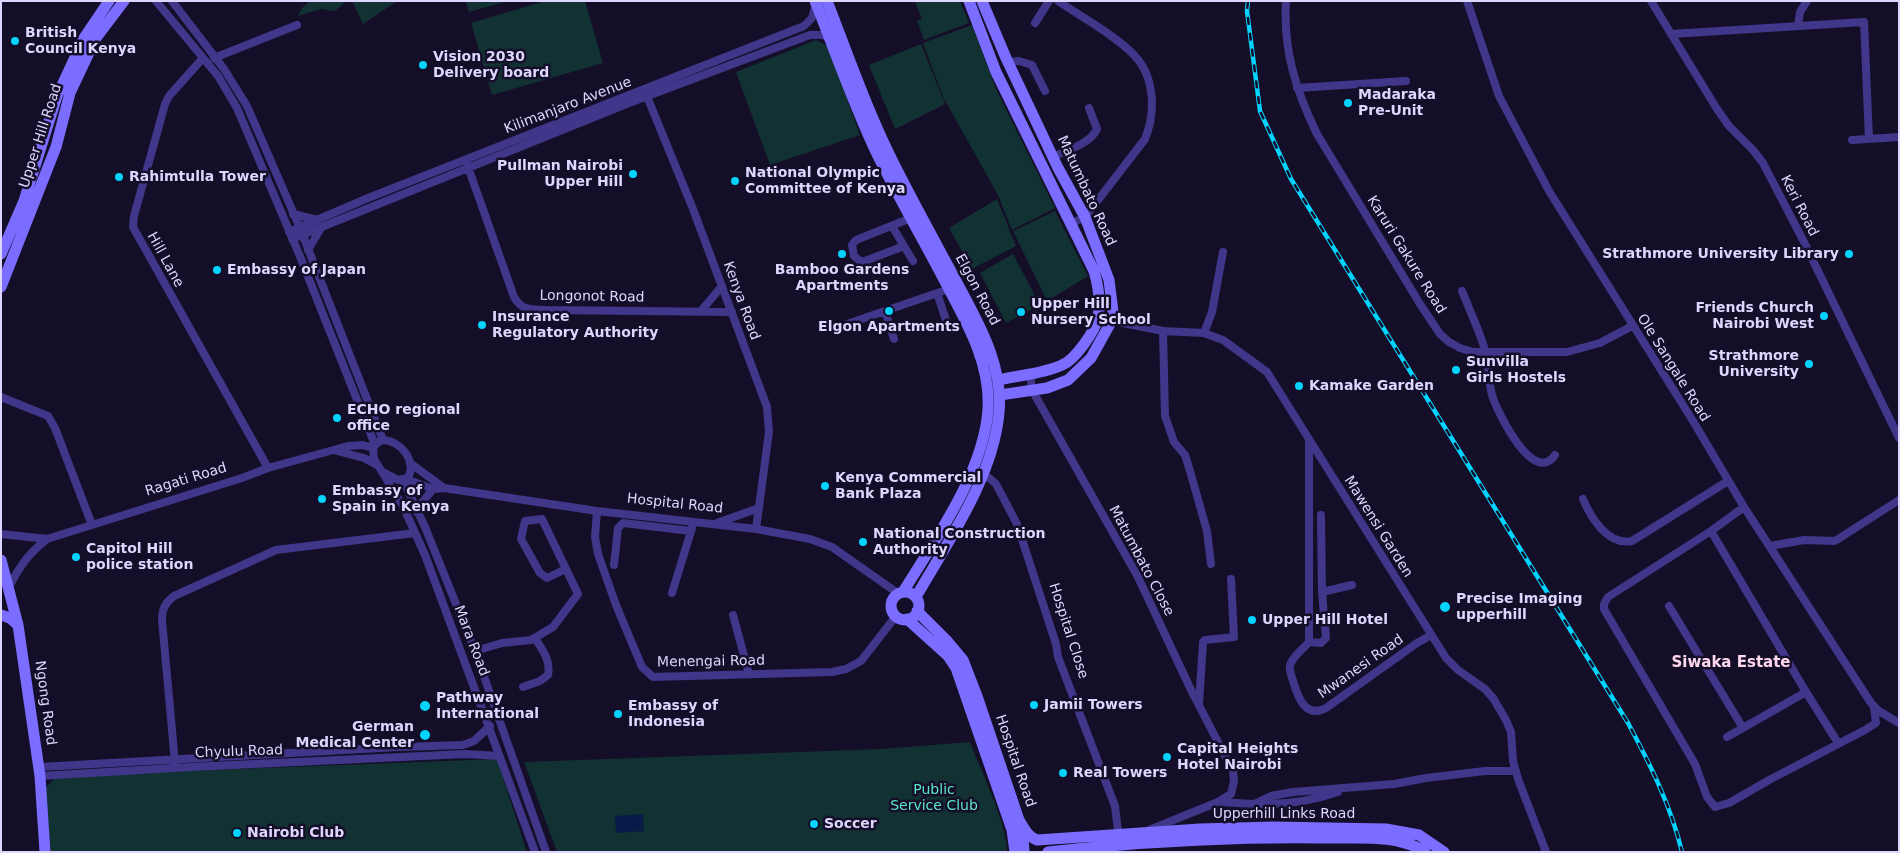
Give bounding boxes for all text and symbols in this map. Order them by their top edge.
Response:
place label: British Council Kenya [25,25,136,58]
marker: British Council Kenya [9,35,21,47]
place label: Vision 2030 Delivery board [433,49,549,82]
marker: Vision 2030 Delivery board [417,59,429,71]
street label: Kilimanjaro Avenue [502,74,634,138]
street label: Upper Hill Road [16,82,66,190]
place label: Madaraka Pre-Unit [1358,87,1436,120]
marker: Madaraka Pre-Unit [1342,97,1354,109]
street label: Matumbato Road [1053,133,1119,249]
place label: Pullman Nairobi Upper Hill [497,158,623,190]
place label: National Olympic Committee of Kenya [745,165,905,198]
marker: Pullman Nairobi Upper Hill [627,168,639,180]
place label: Rahimtulla Tower [129,169,266,185]
marker: Rahimtulla Tower [113,171,125,183]
street label: Keri Road [1776,173,1822,239]
marker: National Olympic Committee of Kenya [729,175,741,187]
street label: Karuri Gakure Road [1363,193,1449,317]
street label: Hill Lane [143,229,187,291]
place label: Strathmore University Library [1602,246,1839,262]
marker: Bamboo Gardens Apartments [836,248,848,260]
marker: Strathmore University Library [1843,248,1855,260]
street label: Elgon Road [951,251,1003,329]
street label: Kenya Road [719,259,763,343]
place label: Embassy of Japan [227,262,366,278]
place label: Bamboo Gardens Apartments [775,262,909,294]
marker: Embassy of Japan [211,264,223,276]
street label: Longonot Road [539,288,645,306]
place label: Upper Hill Nursery School [1031,296,1151,328]
place label: Friends Church Nairobi West [1696,300,1814,332]
marker: Elgon Apartments [883,305,895,317]
marker: Upper Hill Nursery School [1015,306,1027,318]
place label: Insurance Regulatory Authority [492,309,658,342]
marker: Friends Church Nairobi West [1818,310,1830,322]
street label: Ole Sangale Road [1633,311,1713,425]
marker: Insurance Regulatory Authority [476,319,488,331]
place label: Elgon Apartments [818,319,960,335]
place label: Strathmore University [1709,348,1799,381]
place label: Sunvilla Girls Hostels [1466,354,1566,387]
marker: Strathmore University [1803,358,1815,370]
marker: Sunvilla Girls Hostels [1450,364,1462,376]
place label: Kamake Garden [1309,378,1434,394]
marker: Kamake Garden [1293,380,1305,392]
place label: ECHO regional office [347,402,460,434]
marker: ECHO regional office [331,412,343,424]
street label: Ragati Road [143,460,229,500]
place label: Kenya Commercial Bank Plaza [835,470,981,502]
street label: Mawensi Garden [1340,473,1416,581]
marker: Kenya Commercial Bank Plaza [819,480,831,492]
place label: Embassy of Spain in Kenya [332,483,449,516]
street label: Hospital Road [626,491,724,517]
marker: Embassy of Spain in Kenya [316,493,328,505]
street label: Matumbato Close [1105,503,1177,619]
place label: National Construction Authority [873,526,1045,558]
marker: National Construction Authority [857,536,869,548]
place label: Capitol Hill police station [86,541,193,574]
marker: Capitol Hill police station [70,551,82,563]
street label: Hospital Close [1045,581,1091,681]
place label: Precise Imaging upperhill [1456,591,1583,624]
marker: Precise Imaging upperhill [1438,600,1452,614]
street label: Mara Road [450,603,492,679]
place label: Upper Hill Hotel [1262,612,1388,628]
marker: Upper Hill Hotel [1246,614,1258,626]
street label: Mwanesi Road [1315,631,1407,703]
street label: Menengai Road [657,653,765,671]
district label: Siwaka Estate [1671,654,1791,672]
street label: Ngong Road [31,660,59,746]
place label: Pathway International [436,690,539,722]
place label: Jamii Towers [1044,697,1143,713]
place label: Embassy of Indonesia [628,698,718,730]
marker: Pathway International [418,699,432,713]
marker: Jamii Towers [1028,699,1040,711]
marker: Embassy of Indonesia [612,708,624,720]
street label: Hospital Road [991,713,1039,809]
place label: German Medical Center [296,719,414,752]
marker: German Medical Center [418,728,432,742]
place label: Capital Heights Hotel Nairobi [1177,741,1298,774]
street label: Chyulu Road [195,742,283,762]
marker: Capital Heights Hotel Nairobi [1161,751,1173,763]
place label: Real Towers [1073,765,1167,781]
marker: Real Towers [1057,767,1069,779]
park label: Public Service Club [890,782,978,814]
street label: Upperhill Links Road [1213,806,1355,822]
place label: Soccer [824,816,877,832]
marker: Soccer [808,818,820,830]
place label: Nairobi Club [247,825,344,841]
marker: Nairobi Club [231,827,243,839]

